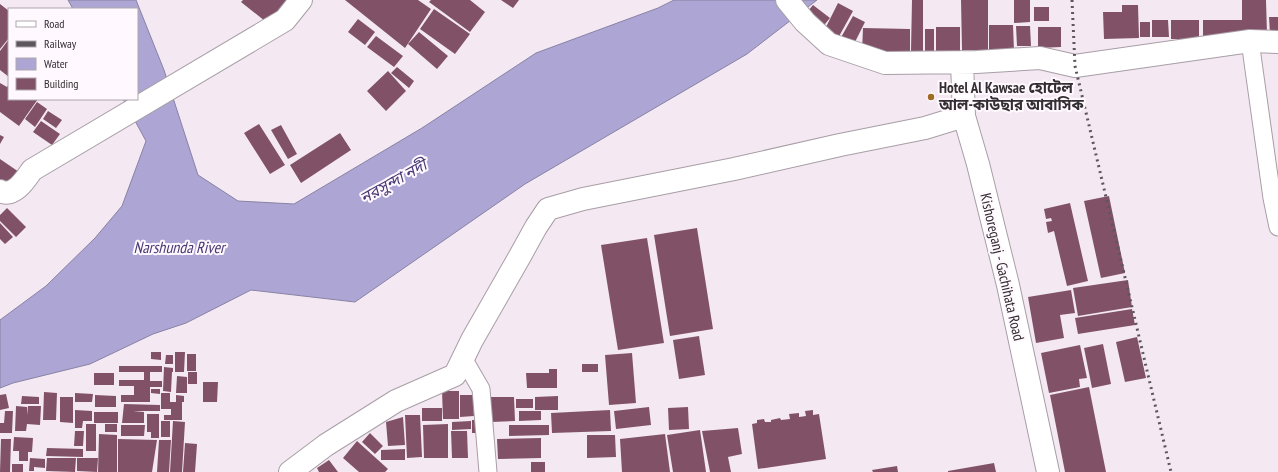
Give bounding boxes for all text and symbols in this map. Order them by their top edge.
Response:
legend [8,8,138,100]
text: Road [44,16,64,31]
text: Railway [44,36,77,51]
text: Water [44,56,69,71]
text: Building [44,76,79,91]
place label: Hotel Al Kawsae হোটেল আল-কাউছার আবাসিক [938,78,1084,114]
marker: Hotel Al Kawsae হোটেল আল-কাউছার আবাসিক [926,92,936,102]
water label: নরসুন্দা নদী [356,153,432,207]
street label: Kishoreganj - Gachihata Road [976,191,1029,343]
water label: Narshunda River [134,237,227,257]

